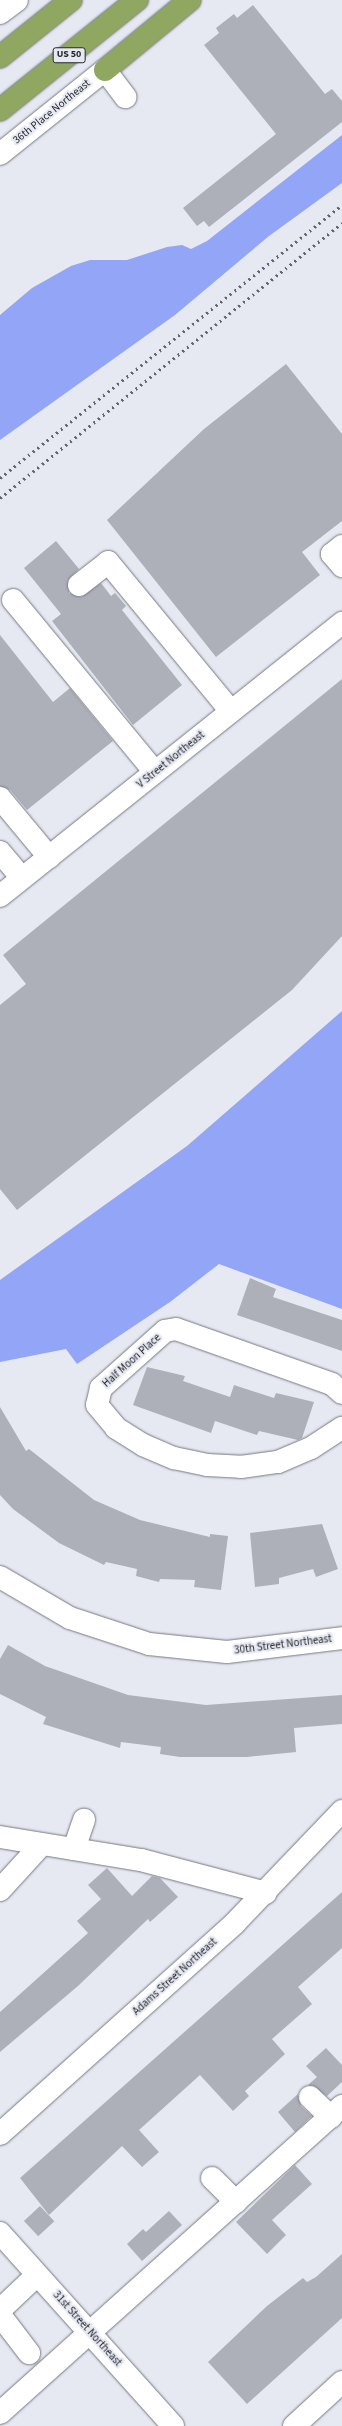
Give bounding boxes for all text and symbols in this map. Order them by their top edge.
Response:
road number: US 50 [52,47,86,63]
street label: 36th Place Northeast [11,77,93,147]
street label: V Street Northeast [135,729,207,791]
street label: Half Moon Place [100,1331,164,1391]
street label: 30th Street Northeast [233,1632,333,1658]
street label: Adams Street Northeast [130,1936,220,2018]
street label: 31st Street Northeast [50,2289,124,2369]

